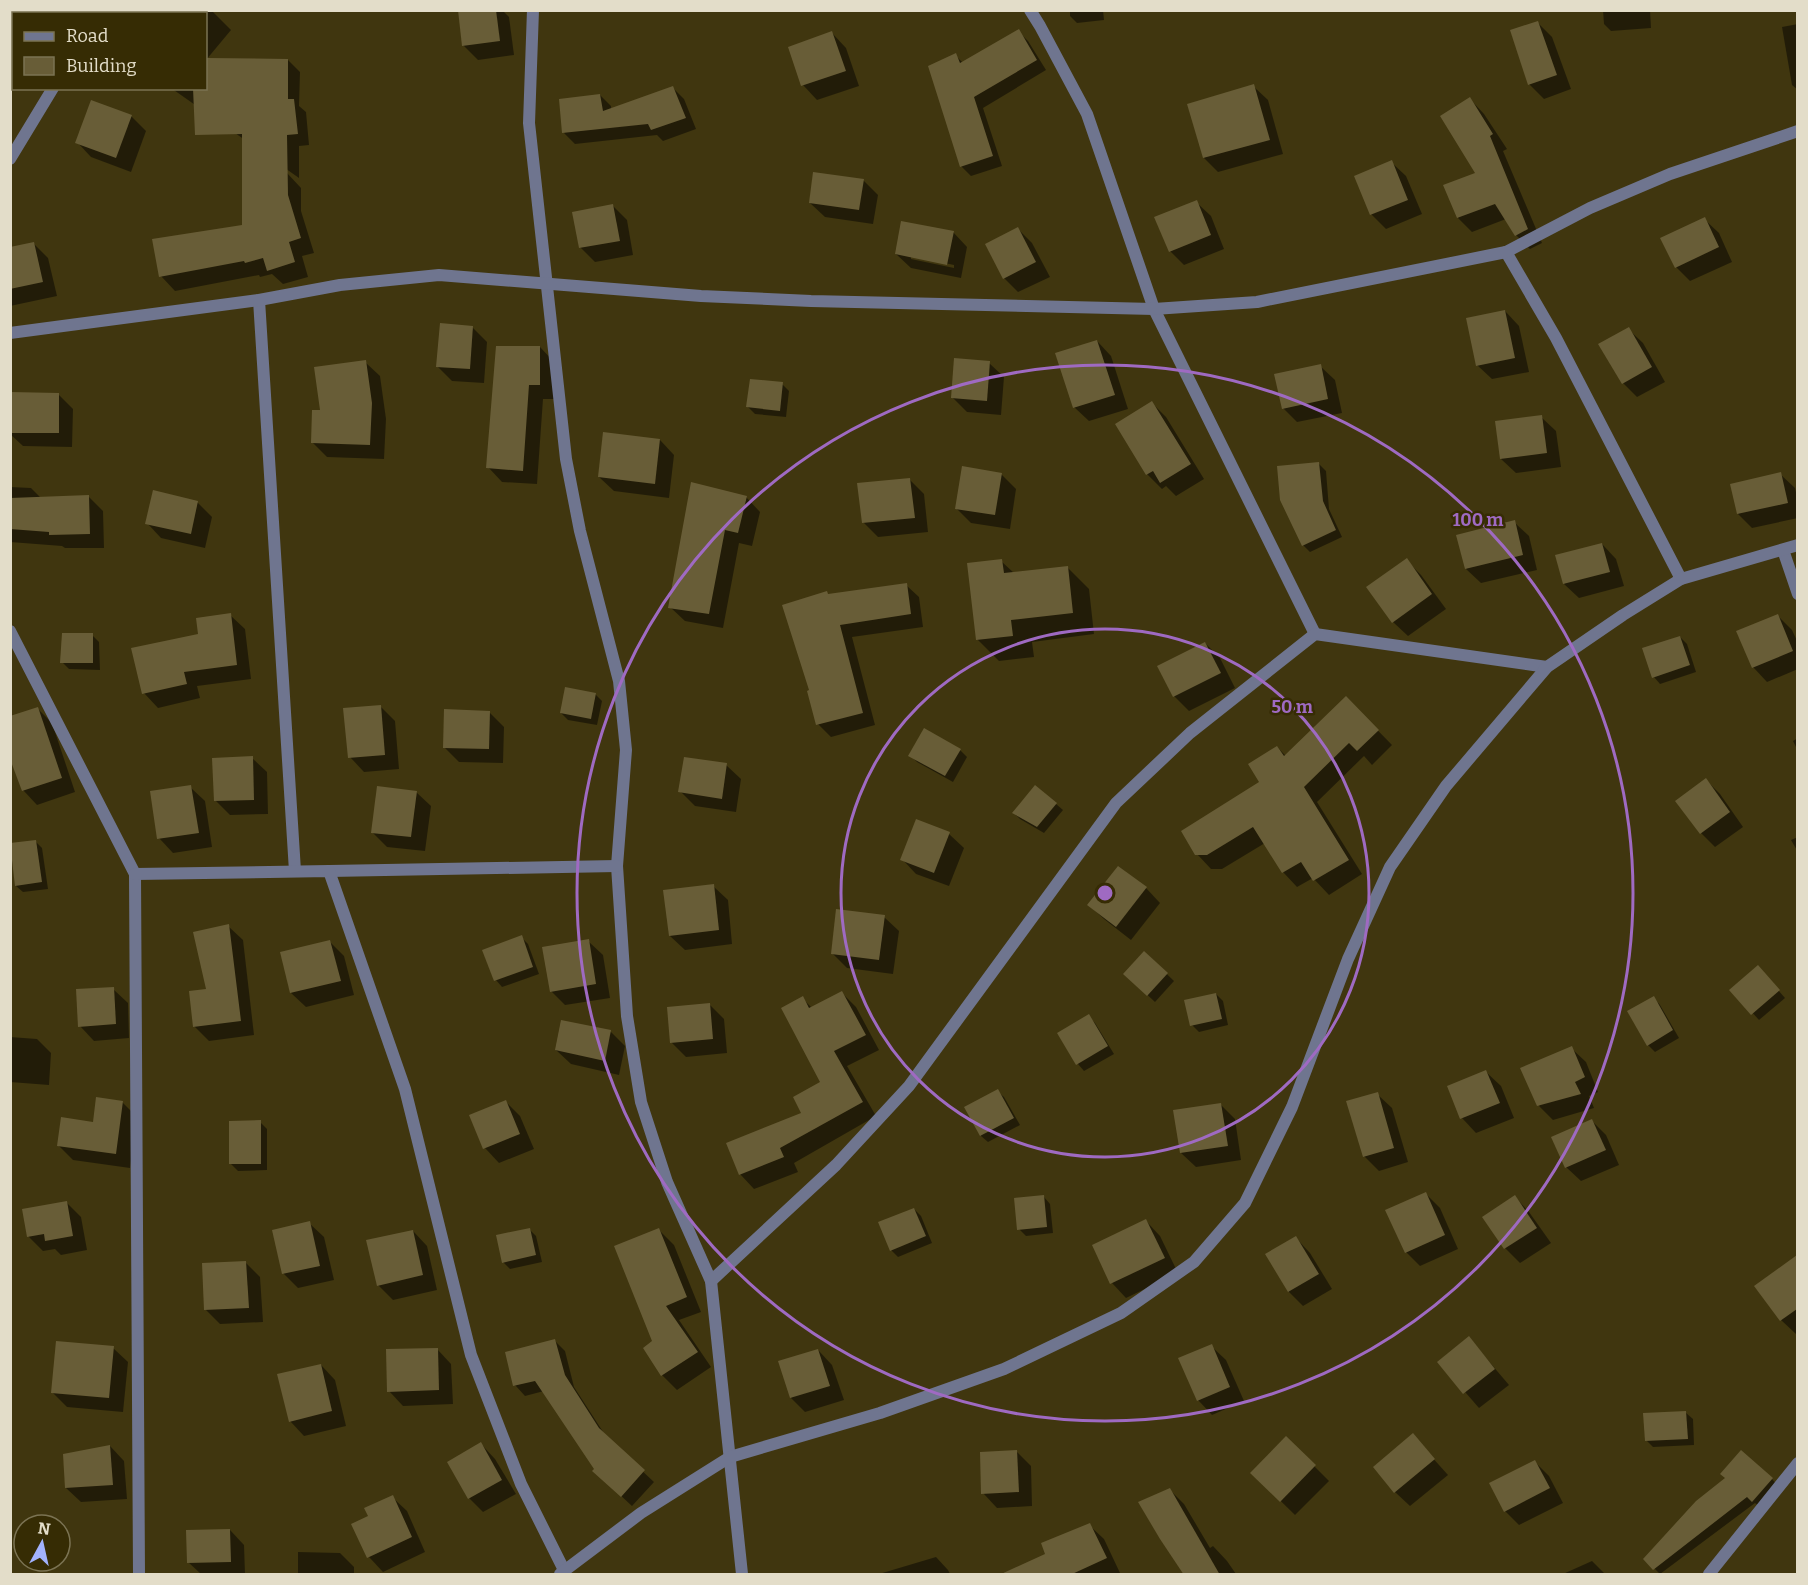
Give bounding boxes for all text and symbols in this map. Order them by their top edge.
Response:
legend [12,12,207,90]
text: Road [66,25,109,47]
text: Building [66,55,137,77]
text: 100 m [1452,509,1504,531]
text: 50 m [1271,696,1313,718]
centre of rings [1095,883,1115,903]
north arrow [12,1513,72,1573]
text: N [37,1518,51,1539]

